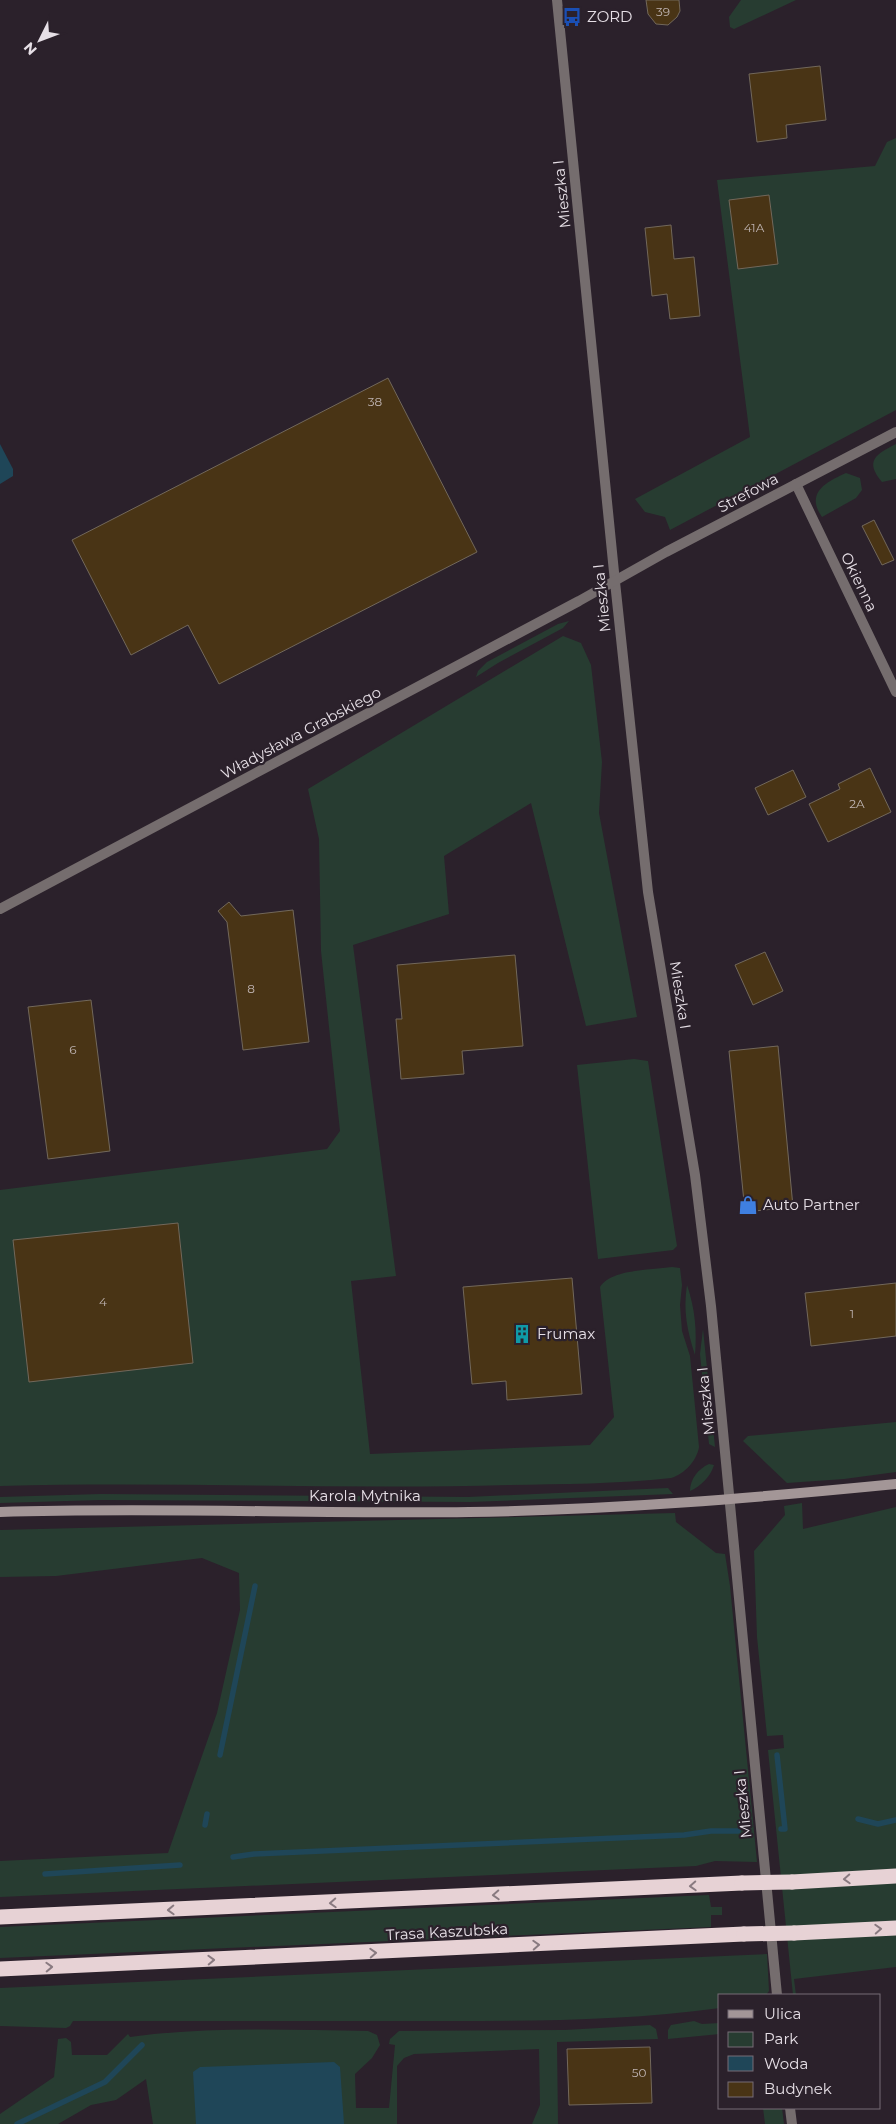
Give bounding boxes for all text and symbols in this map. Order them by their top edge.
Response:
house number: 39 [656,4,670,19]
bus stop icon: ZORD [561,6,583,28]
place label: ZORD [587,7,632,26]
north arrow [15,15,65,65]
text: N [20,38,41,59]
street label: Mieszka I [548,159,575,229]
house number: 41A [744,220,765,235]
house number: 38 [368,394,383,409]
street label: Strefowa [714,469,781,516]
street label: Okienna [837,549,882,615]
street label: Mieszka I [588,563,615,633]
street label: Władysława Grabskiego [217,682,384,783]
house number: 2A [849,796,865,811]
street label: Mieszka I [666,960,695,1030]
house number: 8 [247,981,255,996]
house number: 6 [69,1042,77,1057]
shop icon: Auto Partner [737,1194,759,1216]
place label: Auto Partner [763,1195,860,1214]
house number: 4 [99,1294,107,1309]
house number: 1 [850,1306,854,1321]
building icon: Frumax [511,1323,533,1345]
place label: Frumax [537,1324,595,1343]
street label: Mieszka I [692,1366,719,1436]
street label: Karola Mytnika [309,1486,421,1505]
street label: Mieszka I [729,1769,756,1839]
one-way arrow [843,1873,851,1884]
one-way arrow [689,1880,697,1891]
one-way arrow [491,1889,499,1900]
one-way arrow [329,1897,337,1908]
one-way arrow [167,1905,174,1915]
street label: Trasa Kaszubska [385,1919,509,1944]
one-way arrow [874,1923,882,1934]
one-way arrow [532,1940,540,1951]
one-way arrow [370,1947,378,1958]
one-way arrow [207,1955,215,1966]
one-way arrow [45,1962,53,1972]
legend [718,1994,881,2109]
text: Ulica [764,2004,801,2023]
text: Park [764,2029,798,2048]
text: Woda [764,2054,808,2073]
house number: 50 [632,2065,646,2080]
text: Budynek [764,2079,832,2098]

